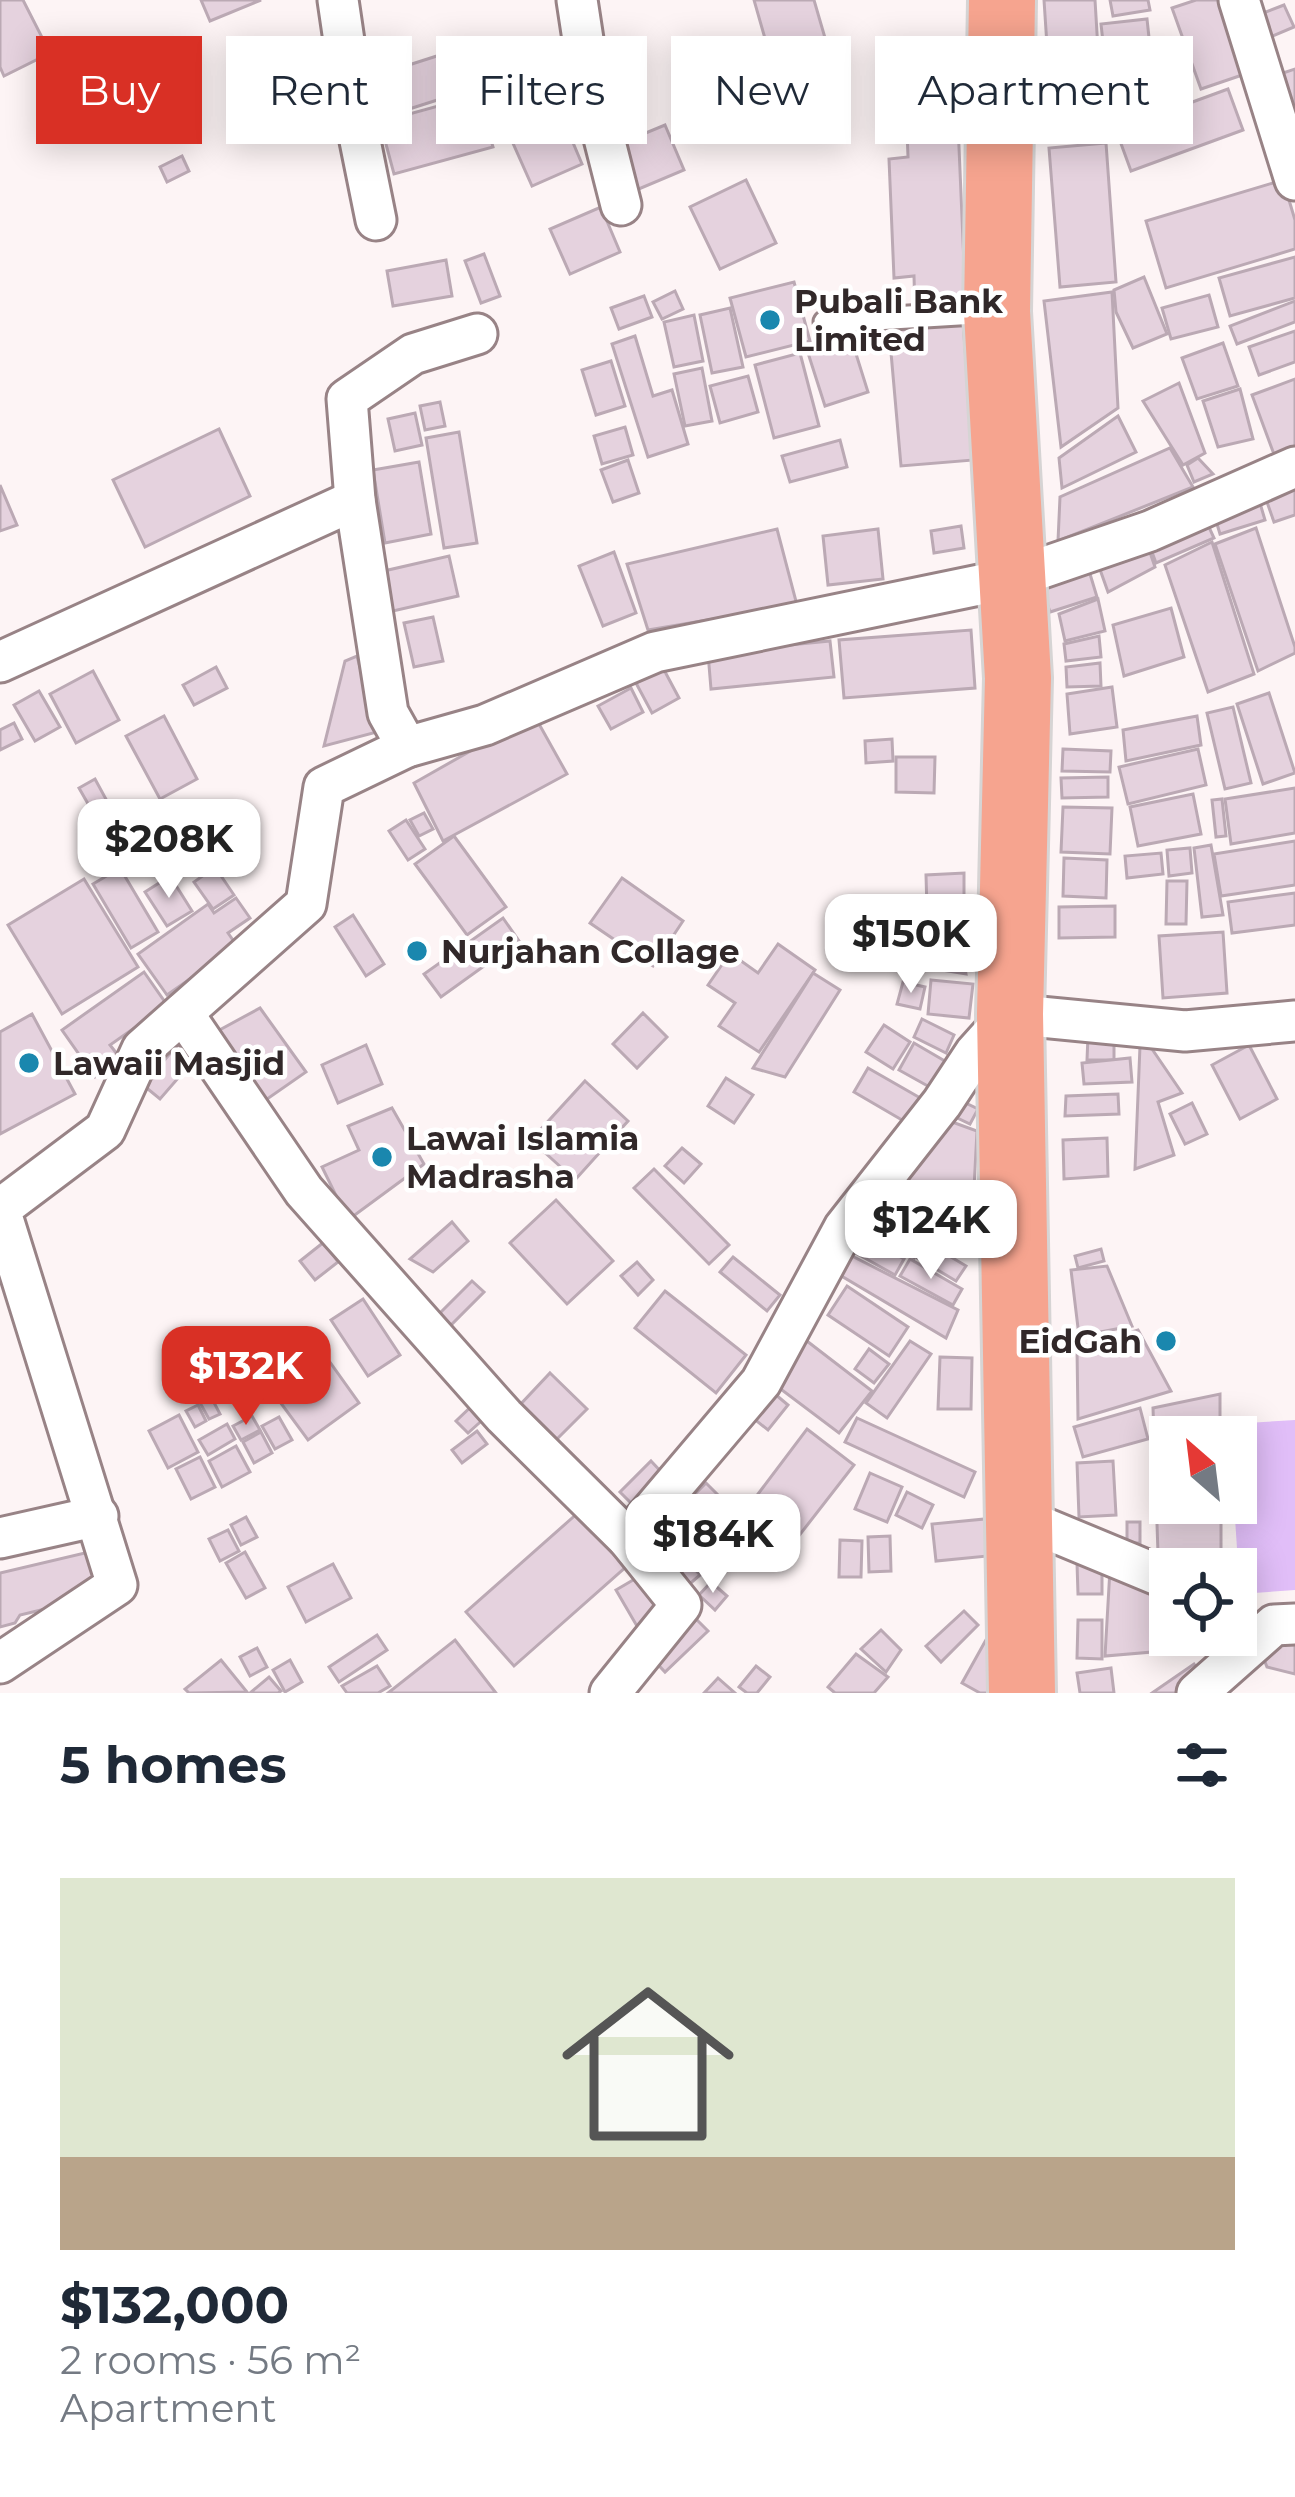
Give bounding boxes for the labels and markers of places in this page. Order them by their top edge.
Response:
place label: Pubali Bank Limited [794,281,1003,359]
marker: Pubali Bank Limited [757,307,783,333]
pin: $208K [85,799,253,901]
pin: $150K [827,894,995,996]
place label: Nurjahan Collage [441,931,740,971]
marker: Nurjahan Collage [404,938,430,964]
place label: Lawaii Masjid [53,1043,285,1083]
marker: Lawaii Masjid [16,1050,42,1076]
place label: Lawai Islamia Madrasha [406,1118,639,1196]
marker: Lawai Islamia Madrasha [369,1144,395,1170]
pin: $124K [847,1180,1015,1282]
place label: EidGah [1018,1321,1142,1361]
pin: $132K [162,1326,330,1428]
marker: EidGah [1153,1328,1179,1354]
pin: $184K [629,1494,797,1596]

